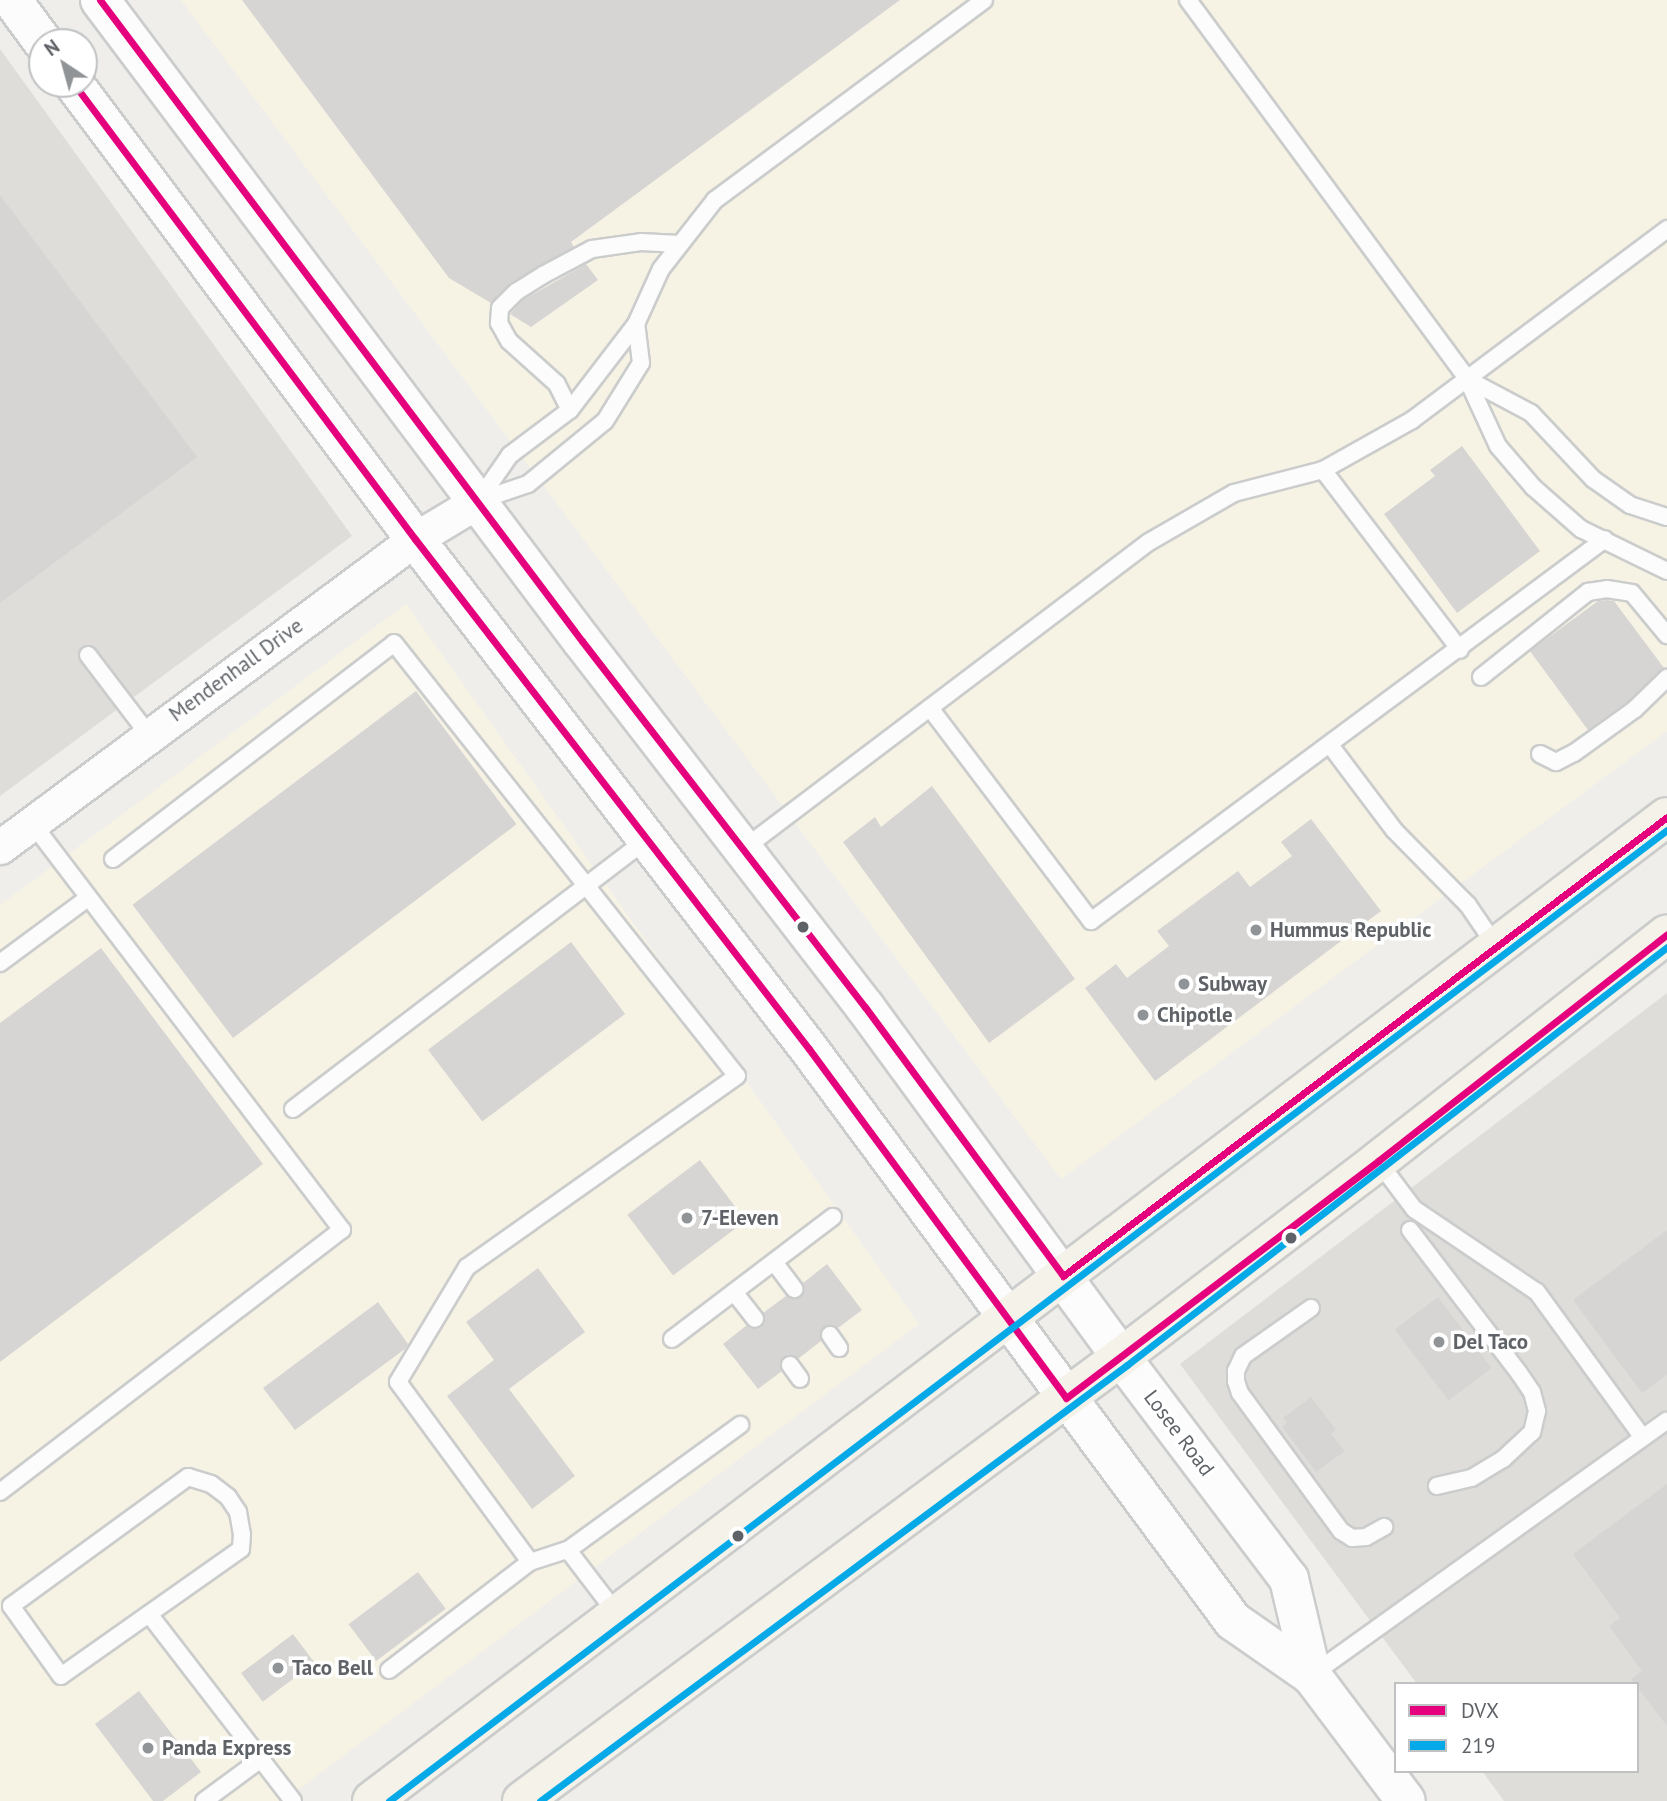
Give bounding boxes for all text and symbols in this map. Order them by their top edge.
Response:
north arrow [28,28,98,98]
text: N [40,34,64,61]
street label: Mendenhall Drive [164,613,308,727]
place label: Hummus Republic [1270,917,1431,943]
unlabelled marker [796,920,810,934]
marker: Hummus Republic [1248,922,1264,938]
place label: Subway [1198,971,1267,997]
marker: Subway [1176,976,1192,992]
place label: Chipotle [1157,1002,1233,1028]
marker: Chipotle [1135,1007,1151,1023]
place label: 7-Eleven [701,1205,779,1231]
marker: 7-Eleven [679,1210,695,1226]
unlabelled marker [1284,1231,1298,1245]
place label: Del Taco [1453,1329,1529,1355]
marker: Del Taco [1431,1334,1447,1350]
street label: Losee Road [1139,1385,1219,1481]
unlabelled marker [731,1529,745,1543]
place label: Taco Bell [292,1655,373,1681]
marker: Taco Bell [270,1660,286,1676]
legend [1394,1682,1639,1773]
text: DVX [1461,1697,1499,1724]
text: 219 [1461,1732,1495,1759]
place label: Panda Express [162,1735,291,1761]
marker: Panda Express [140,1740,156,1756]

